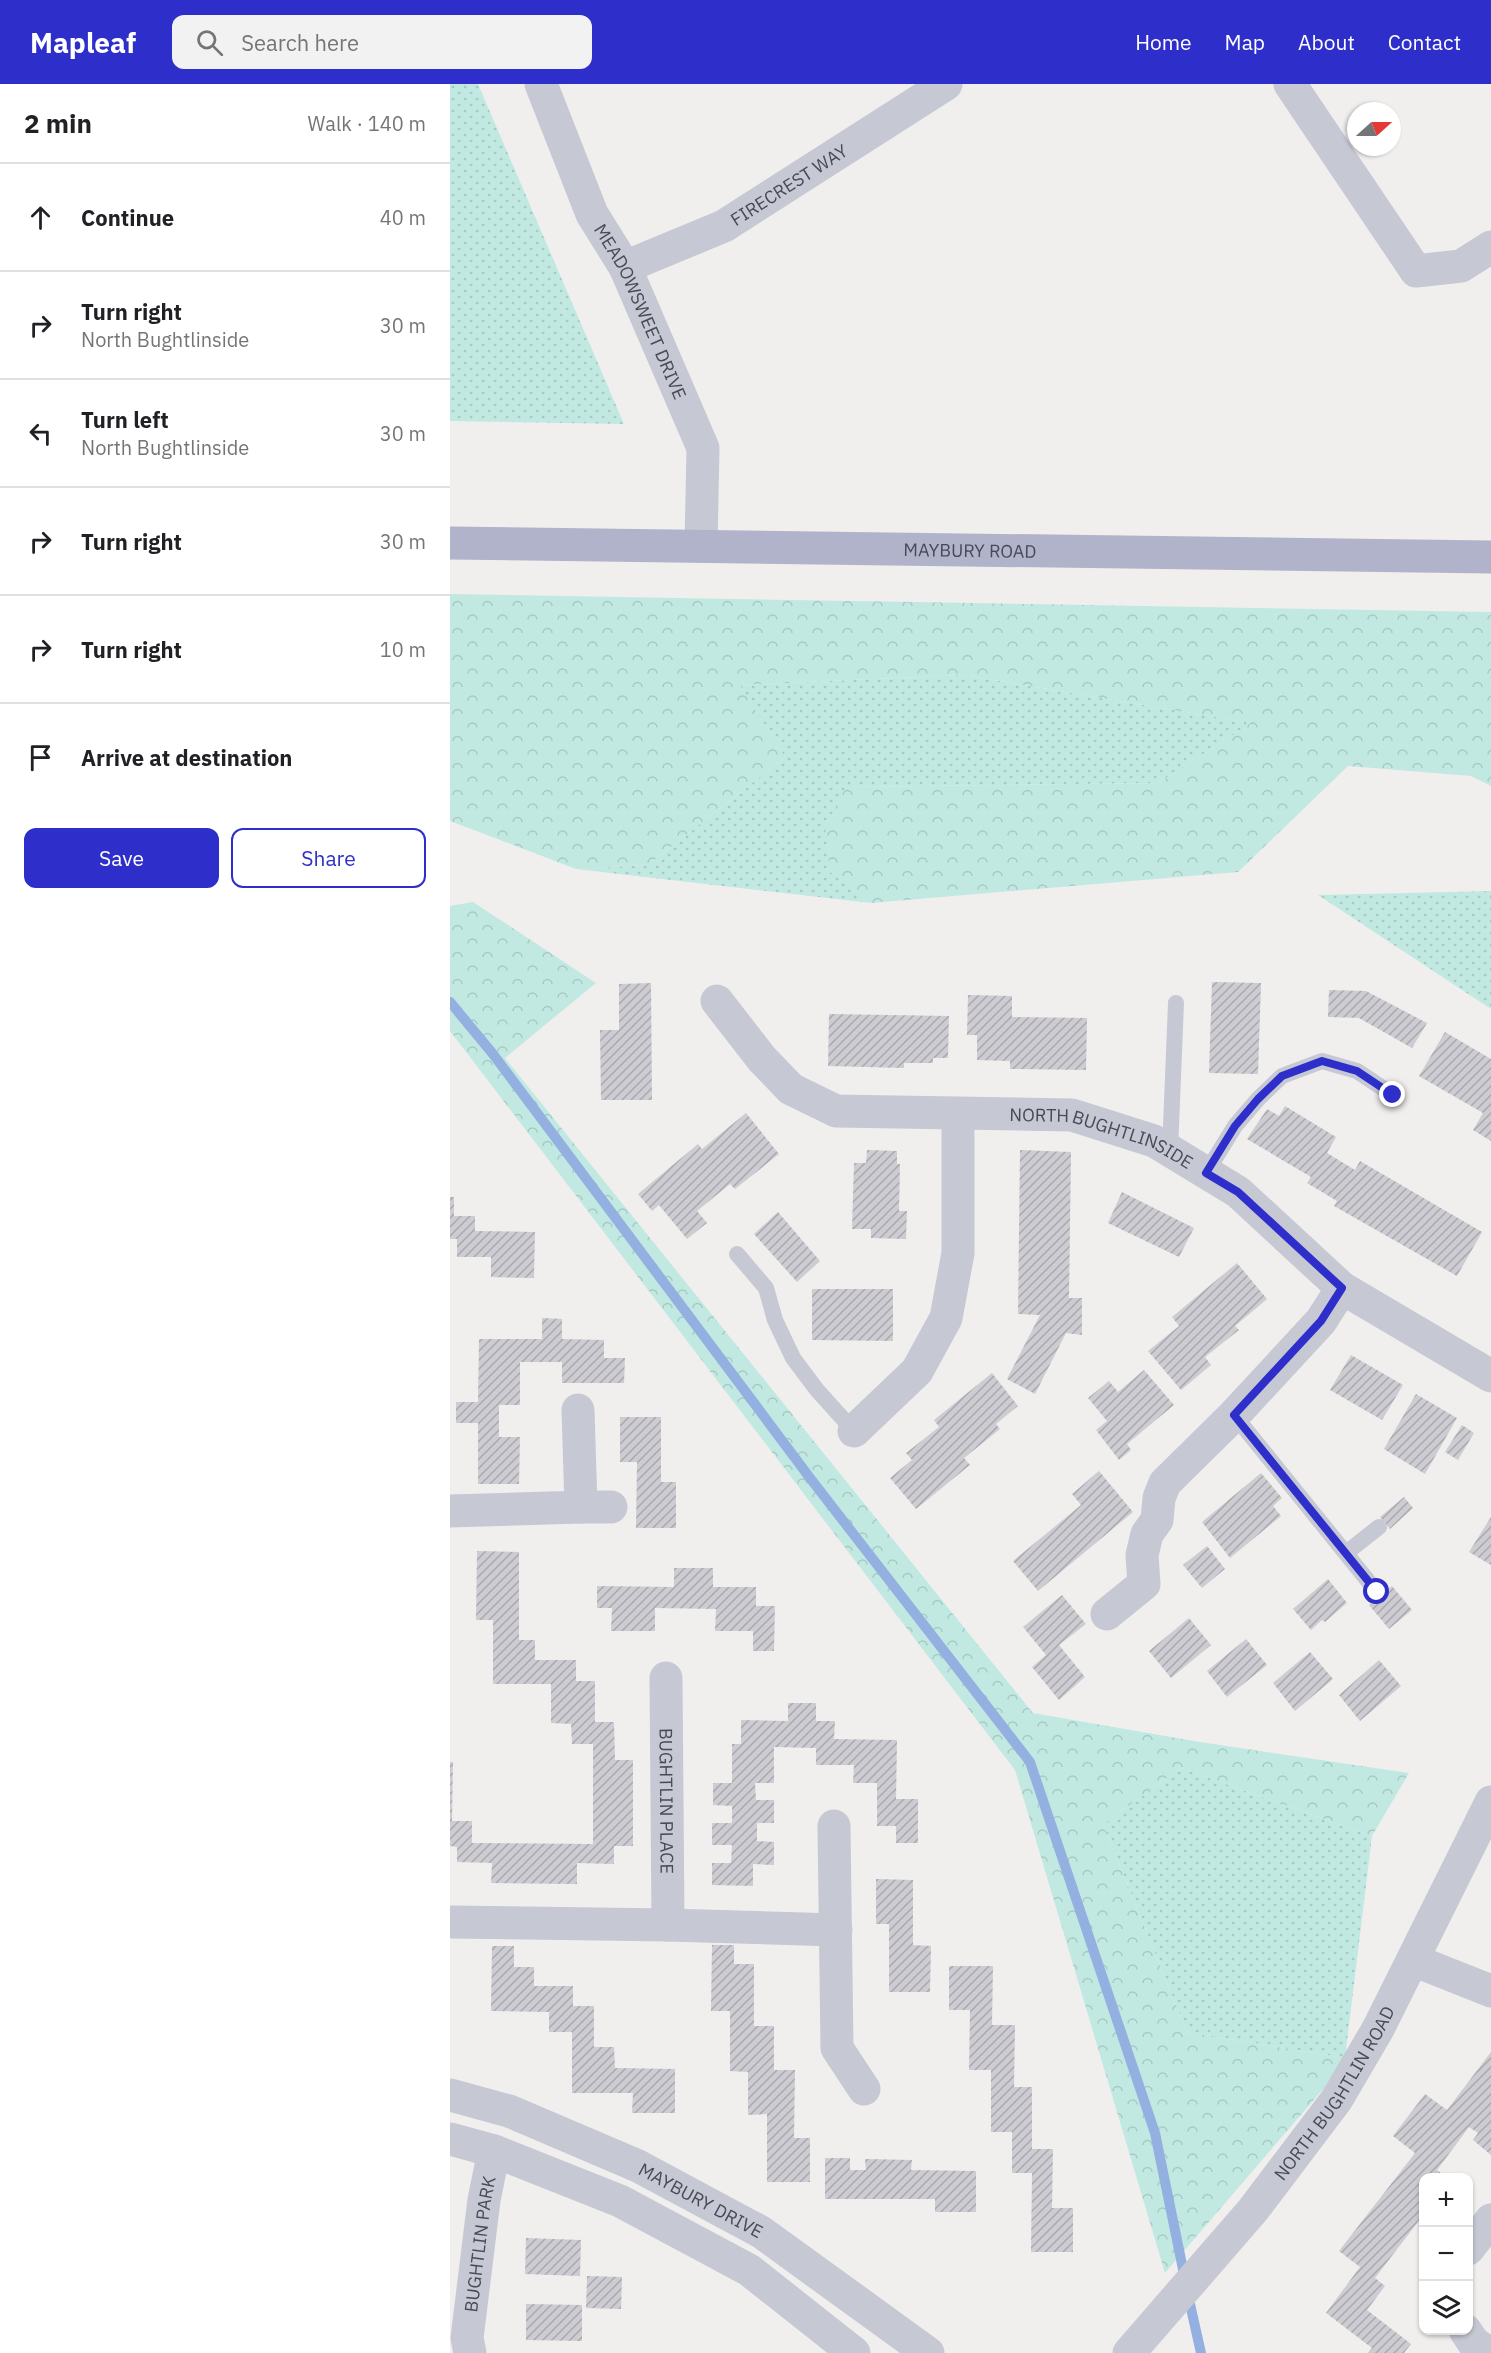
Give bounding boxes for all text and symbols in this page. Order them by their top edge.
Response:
search box [172,15,592,69]
text: Mapleaf [30,24,136,61]
icon: search [193,26,226,59]
text: Search here [241,28,359,57]
text: Home [1135,28,1192,56]
text: Map [1225,28,1265,56]
text: About [1298,28,1355,56]
text: Contact [1388,28,1461,56]
north arrow [1347,102,1401,156]
text: 2 min [24,106,92,140]
text: Walk · 140 m [308,110,426,137]
street label: FIRECREST WAY [726,138,852,231]
icon: ahead [24,201,57,234]
text: Continue [81,203,174,232]
text: 40 m [380,204,426,231]
street label: MEADOWSWEET DRIVE [589,219,692,403]
text: Turn right [81,297,182,326]
icon: right [24,309,57,342]
text: 30 m [380,312,426,339]
text: North Bughtlinside [81,326,249,353]
text: Turn left [81,405,169,434]
icon: left [24,417,57,450]
text: 30 m [380,420,426,447]
text: North Bughtlinside [81,434,249,461]
icon: right [24,525,57,558]
text: Turn right [81,527,182,556]
text: 30 m [380,528,426,555]
street label: MAYBURY ROAD [903,538,1037,562]
icon: right [24,633,57,666]
text: Turn right [81,635,182,664]
text: 10 m [380,636,426,663]
icon: arrive [24,741,57,774]
text: Arrive at destination [81,743,292,772]
button: Save [24,828,219,888]
button: Share [231,828,426,888]
route end [1379,1081,1405,1107]
street label: NORTH BUGHTLINSIDE [1009,1102,1198,1174]
route start [1363,1578,1389,1604]
street label: BUGHTLIN PLACE [655,1728,679,1874]
street label: NORTH BUGHTLIN ROAD [1268,2002,1399,2184]
street label: MAYBURY DRIVE [635,2157,767,2243]
street label: BUGHTLIN PARK [459,2173,500,2314]
map controls [1419,2173,1473,2335]
button: + [1419,2173,1473,2227]
button: − [1419,2227,1473,2281]
button: layers [1419,2281,1473,2335]

